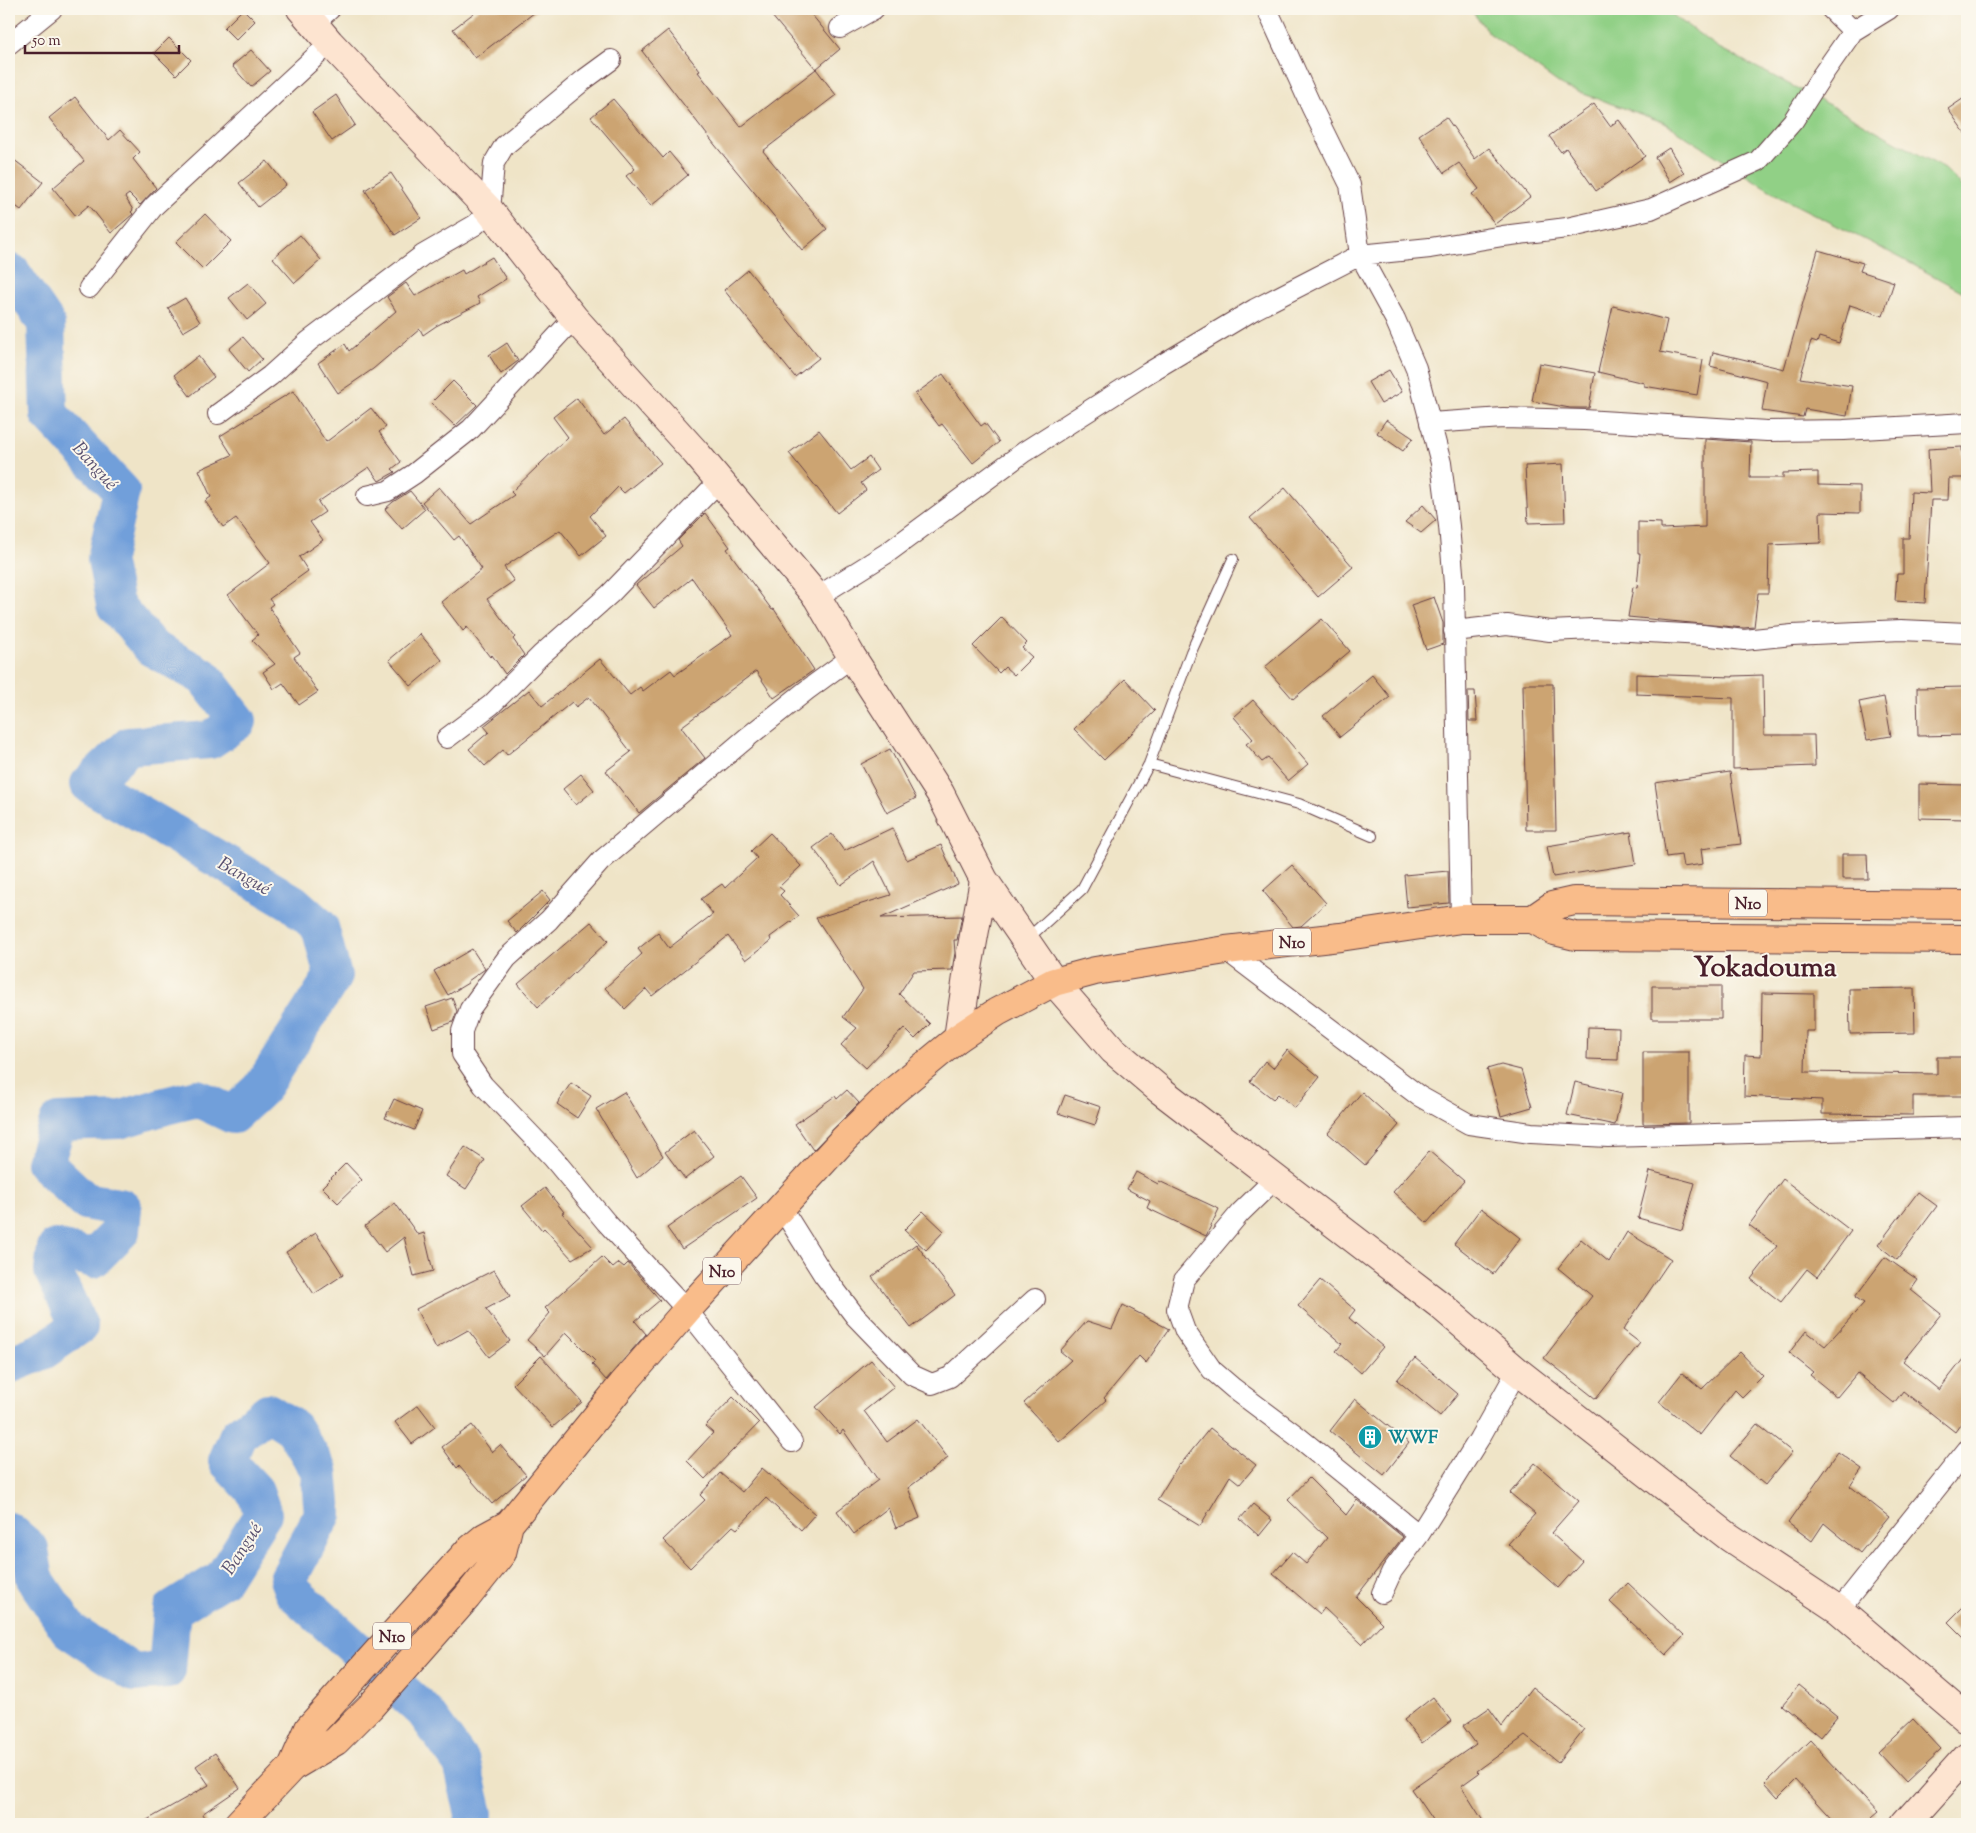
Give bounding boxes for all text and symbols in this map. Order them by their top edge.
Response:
scale bar [25,22,179,54]
text: 50 m [31,31,61,52]
water label: Bangué [65,436,124,497]
water label: Bangué [212,851,276,903]
road number: N10 [1729,890,1767,916]
road number: N10 [1273,929,1311,956]
district label: Yokadouma [1693,949,1837,989]
road number: N10 [703,1258,741,1284]
building icon: WWF [1357,1424,1383,1450]
place label: WWF [1388,1426,1438,1452]
water label: Bangué [216,1518,270,1581]
road number: N10 [373,1622,411,1650]

